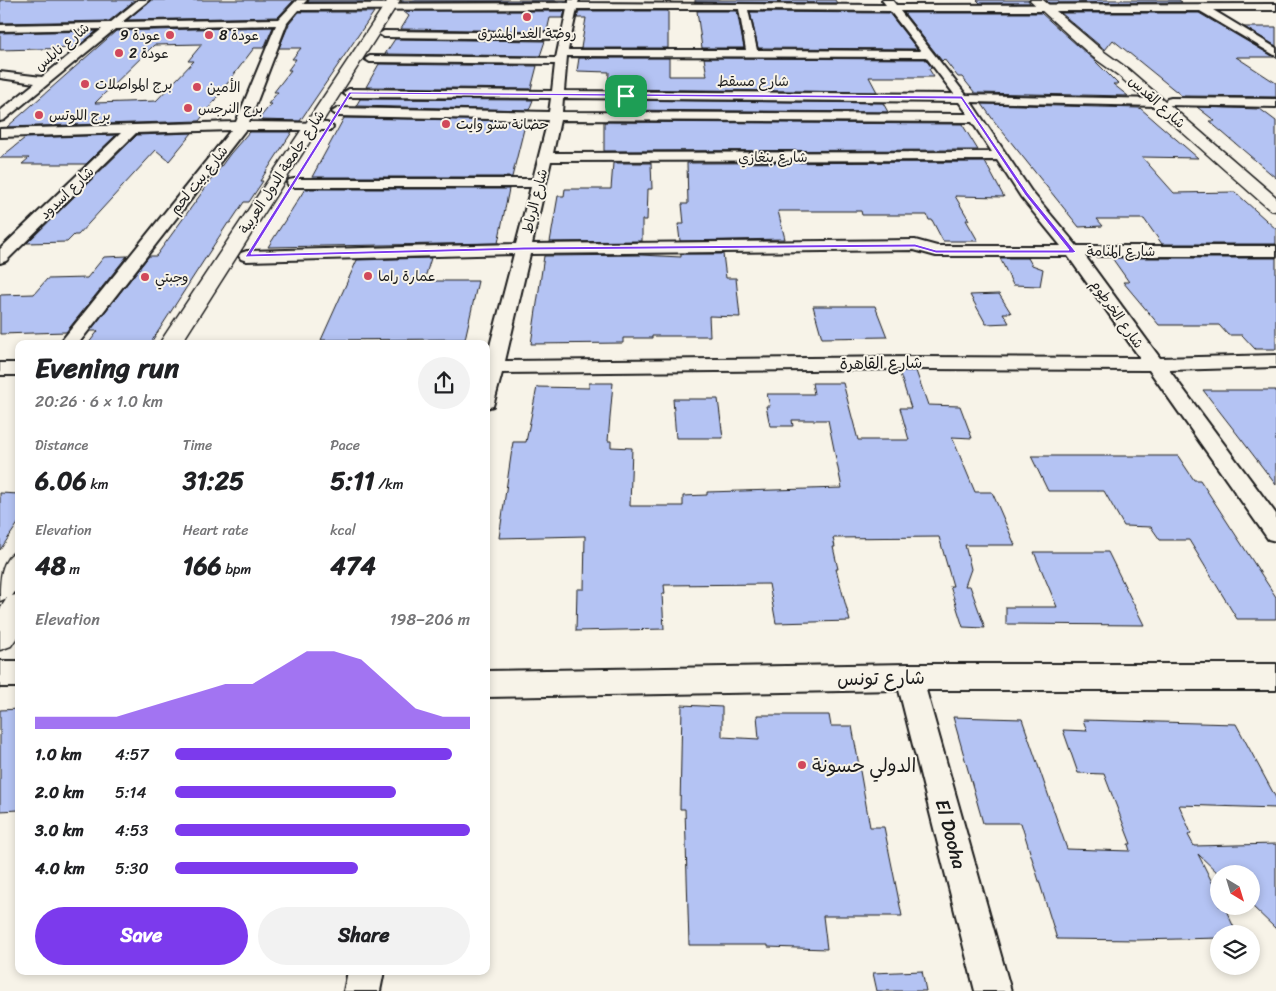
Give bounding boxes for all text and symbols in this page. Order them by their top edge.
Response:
marker: روضة الغد المشرق [521,11,533,23]
street label: شارع نابلس [29,16,95,78]
place label: روضة الغد المشرق [478,21,576,46]
place label: عودة 9 [120,23,160,48]
place label: عودة 8 [219,23,259,48]
marker: عودة 9 [164,29,176,41]
marker: عودة 8 [203,29,215,41]
place label: عودة 2 [129,41,169,66]
marker: عودة 2 [113,47,125,59]
street label: شارع مسقط [717,69,789,94]
street label: شارع القدس [1122,69,1192,135]
place label: برج المواصلات [95,72,173,97]
place label: الأمين [207,75,241,100]
pin [605,75,647,117]
marker: برج المواصلات [79,78,91,90]
marker: الأمين [191,81,203,93]
icon: arrive [612,82,640,110]
place label: برج النرجس [198,96,263,121]
marker: برج النرجس [182,102,194,114]
place label: برج اللوتس [49,103,111,128]
street label: شارع جامعة الدول العربية [232,105,332,239]
marker: برج اللوتس [33,109,45,121]
place label: حضانة سنو وايت [456,112,549,137]
marker: حضانة سنو وايت [440,118,452,130]
street label: شارع بيت لحم [163,140,235,220]
street label: شارع بنغازي [738,145,808,170]
street label: شارع اسدود [34,160,100,226]
street label: شارع الرباط [515,166,555,236]
street label: شارع المنامة [1087,239,1155,264]
place label: عمارة راما [378,264,436,289]
place label: وجبتي [155,265,188,290]
marker: عمارة راما [362,270,374,282]
marker: وجبتي [139,271,151,283]
street label: شارع الخرطوم [1084,274,1150,354]
text: Evening run [35,343,179,392]
street label: شارع القاهرة [839,348,923,378]
button: share [418,357,470,409]
text: 20:26 · 6 × 1.0 km [35,387,163,416]
text: Distance [35,433,88,458]
text: Time [183,433,212,458]
text: Pace [330,433,360,458]
text: 6.06 [35,458,87,503]
text: 31:25 [183,458,244,503]
text: 5:11 [330,458,375,503]
text: km [87,472,109,497]
text: /km [375,472,403,497]
text: Elevation [35,518,92,543]
text: Heart rate [183,518,248,543]
text: kcal [330,518,356,543]
text: 48 [35,543,66,588]
text: 166 [183,543,222,588]
text: 474 [330,543,376,588]
text: m [66,557,80,582]
text: bpm [222,557,251,582]
text: Elevation [35,605,100,634]
text: 198–206 m [390,605,470,634]
street label: شارع تونس [837,661,925,695]
text: 1.0 km [35,740,82,769]
text: 4:57 [115,740,149,769]
place label: الدولي حسونة [812,749,916,782]
marker: الدولي حسونة [796,759,808,771]
text: 2.0 km [35,778,84,807]
text: 5:14 [115,778,146,807]
street label: El Dooha [926,795,976,873]
text: 3.0 km [35,816,84,845]
text: 4:53 [115,816,148,845]
text: 4.0 km [35,854,85,883]
text: 5:30 [115,854,149,883]
north arrow [1210,865,1260,915]
map controls [1210,865,1260,975]
button: Save [35,907,248,965]
button: Share [258,907,470,965]
button: layers [1210,925,1260,975]

